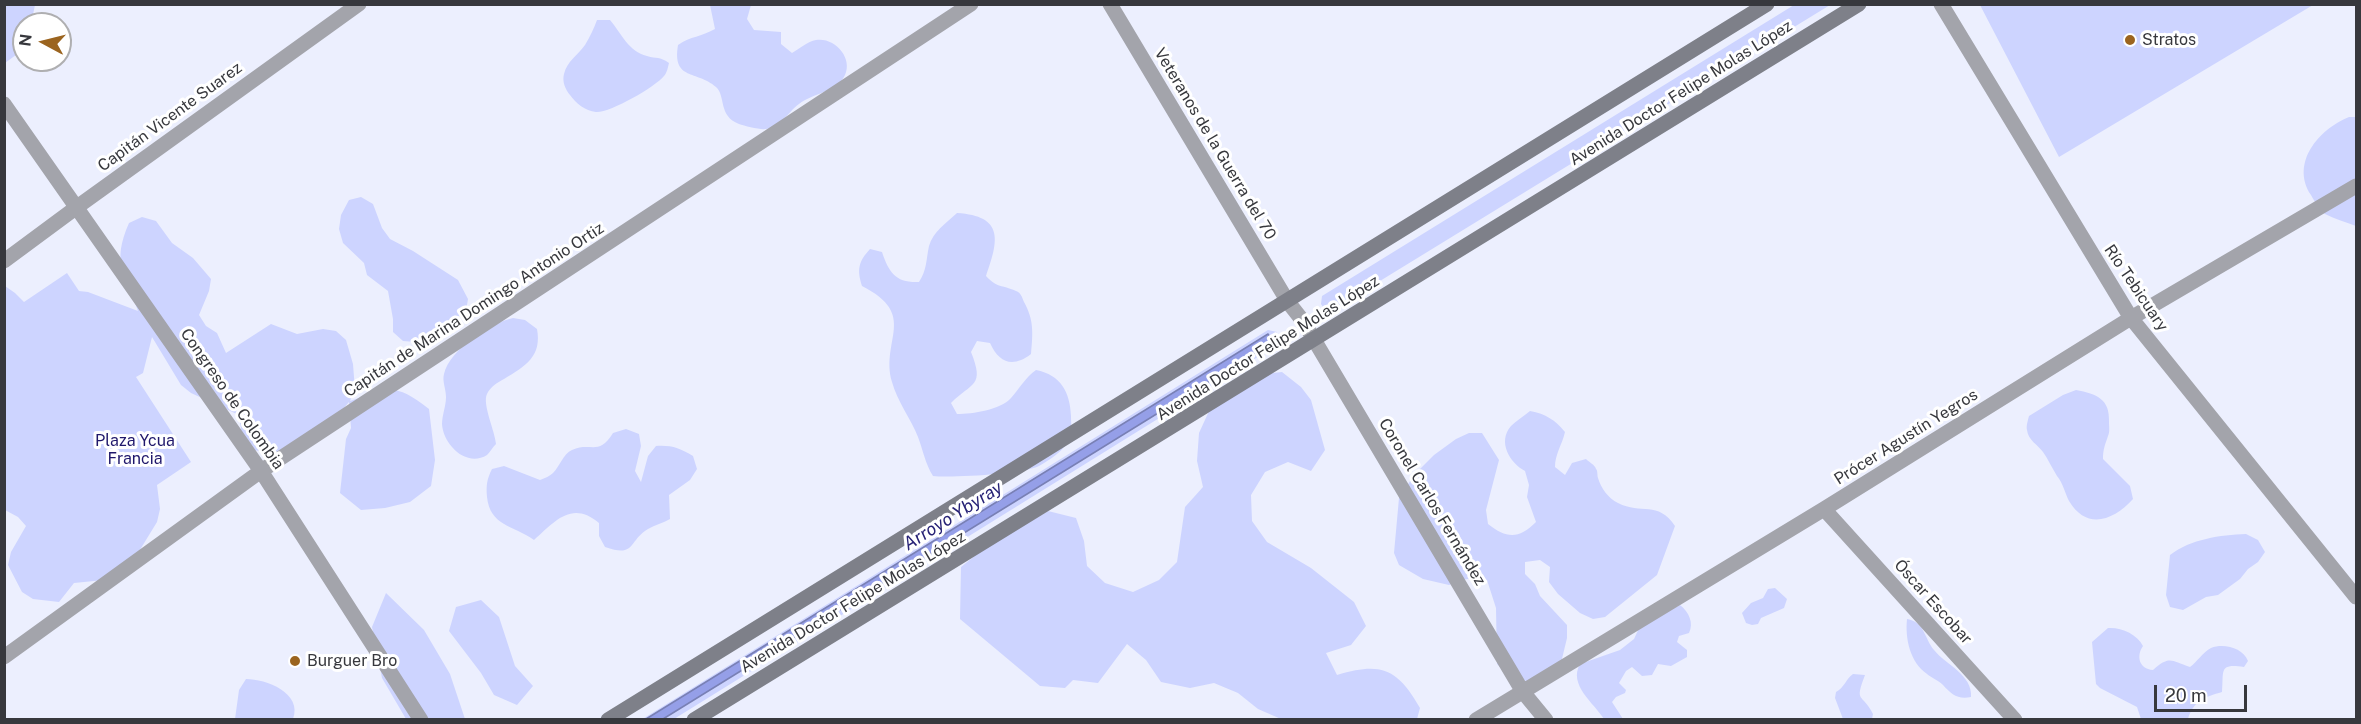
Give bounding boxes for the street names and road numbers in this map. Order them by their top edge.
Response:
street label: Avenida Doctor Felipe Molas López [1566,16,1796,170]
street label: Veteranos de la Guerra del 70 [1150,45,1280,243]
street label: Capitán Vicente Suarez [94,58,246,176]
street label: Capitán de Marina Domingo Antonio Ortiz [340,219,608,401]
street label: Río Tebicuary [2100,241,2172,335]
street label: Avenida Doctor Felipe Molas López [1153,271,1383,425]
street label: Congreso de Colombia [176,325,288,473]
street label: Prócer Agustín Yegros [1831,385,1981,489]
street label: Coronel Carlos Fernández [1374,415,1490,589]
street label: Avenida Doctor Felipe Molas López [737,527,969,677]
street label: Óscar Escobar [1890,556,1976,648]

